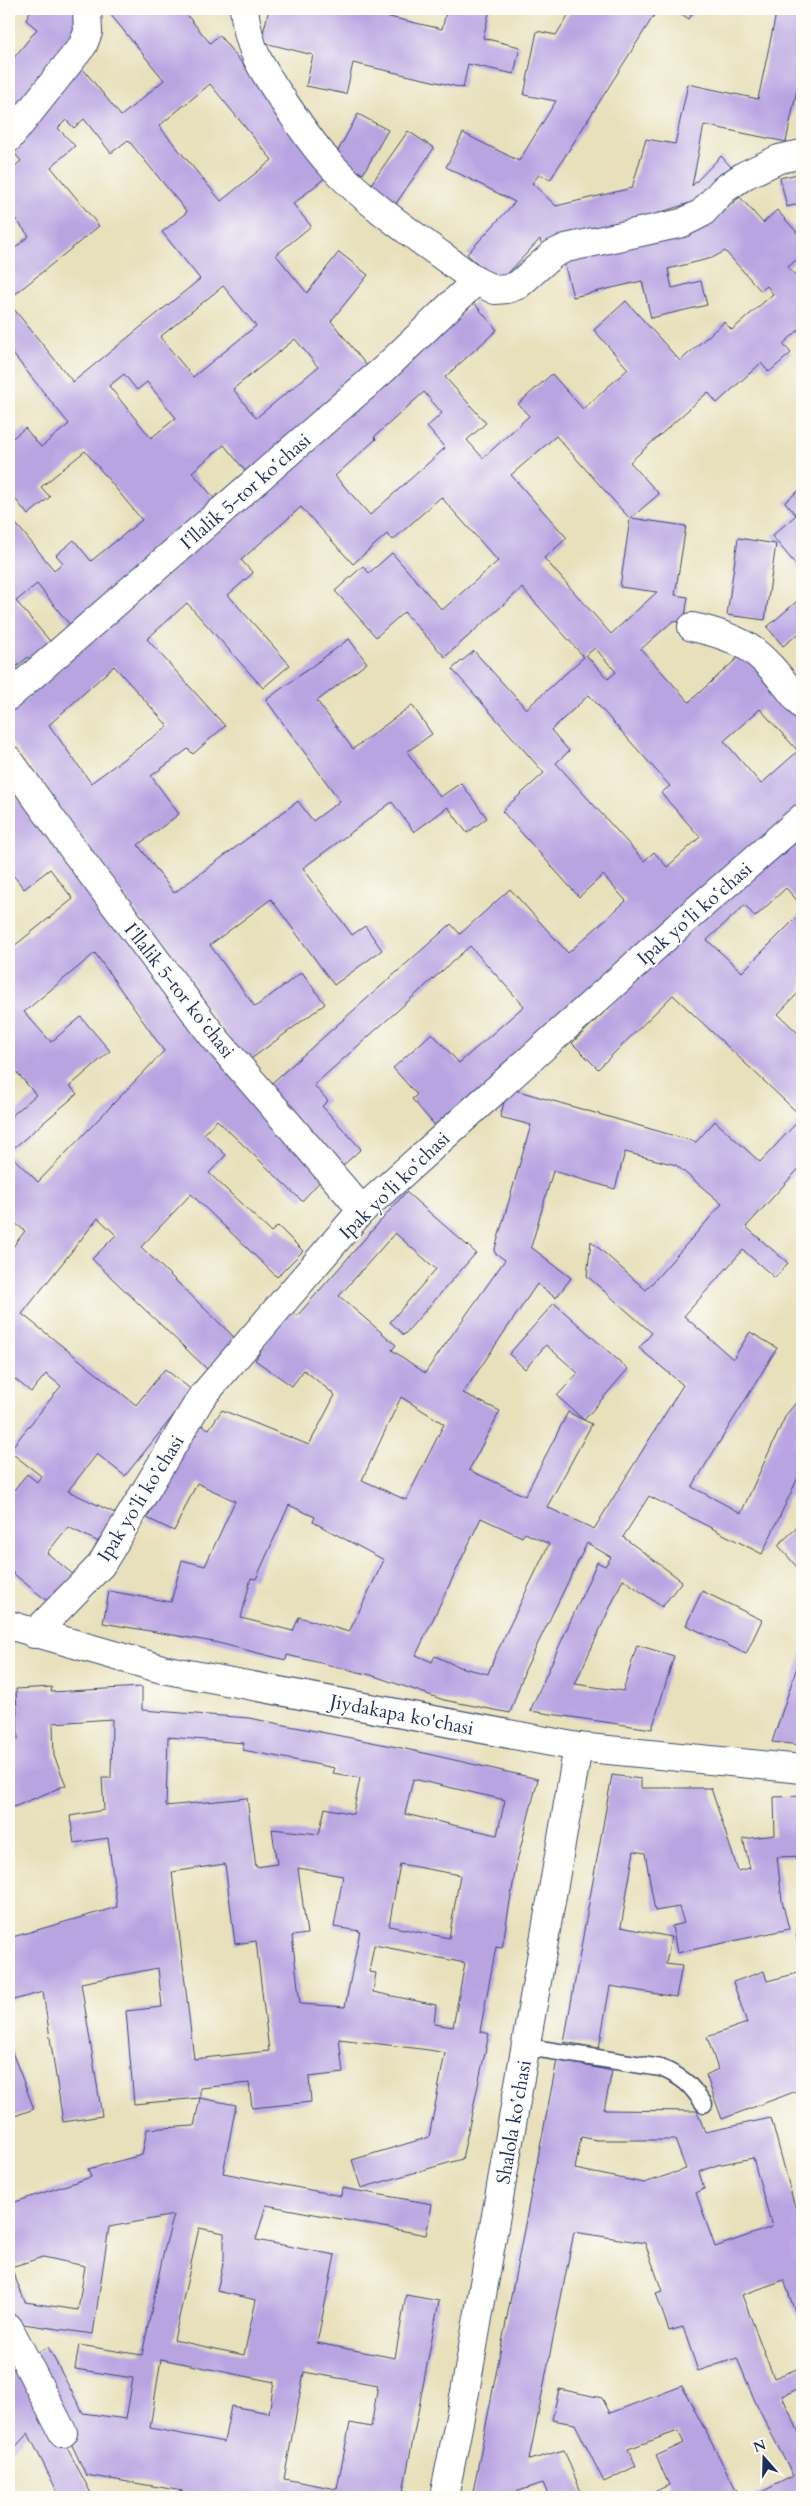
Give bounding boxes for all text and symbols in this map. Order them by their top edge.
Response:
street label: Iʻllalik 5-tor koʻchasi [175,428,317,556]
street label: Ipak yoʻli koʻchasi [631,856,758,971]
street label: Iʻllalik 5-tor koʻchasi [118,917,240,1064]
street label: Ipak yoʻli koʻchasi [334,1126,456,1245]
street label: Ipak yoʻli koʻchasi [91,1430,190,1567]
street label: Jiydakapa ko'chasi [325,1688,476,1742]
street label: Shalola koʻchasi [490,2058,538,2186]
north arrow [738,2434,788,2484]
text: N [751,2435,769,2457]

